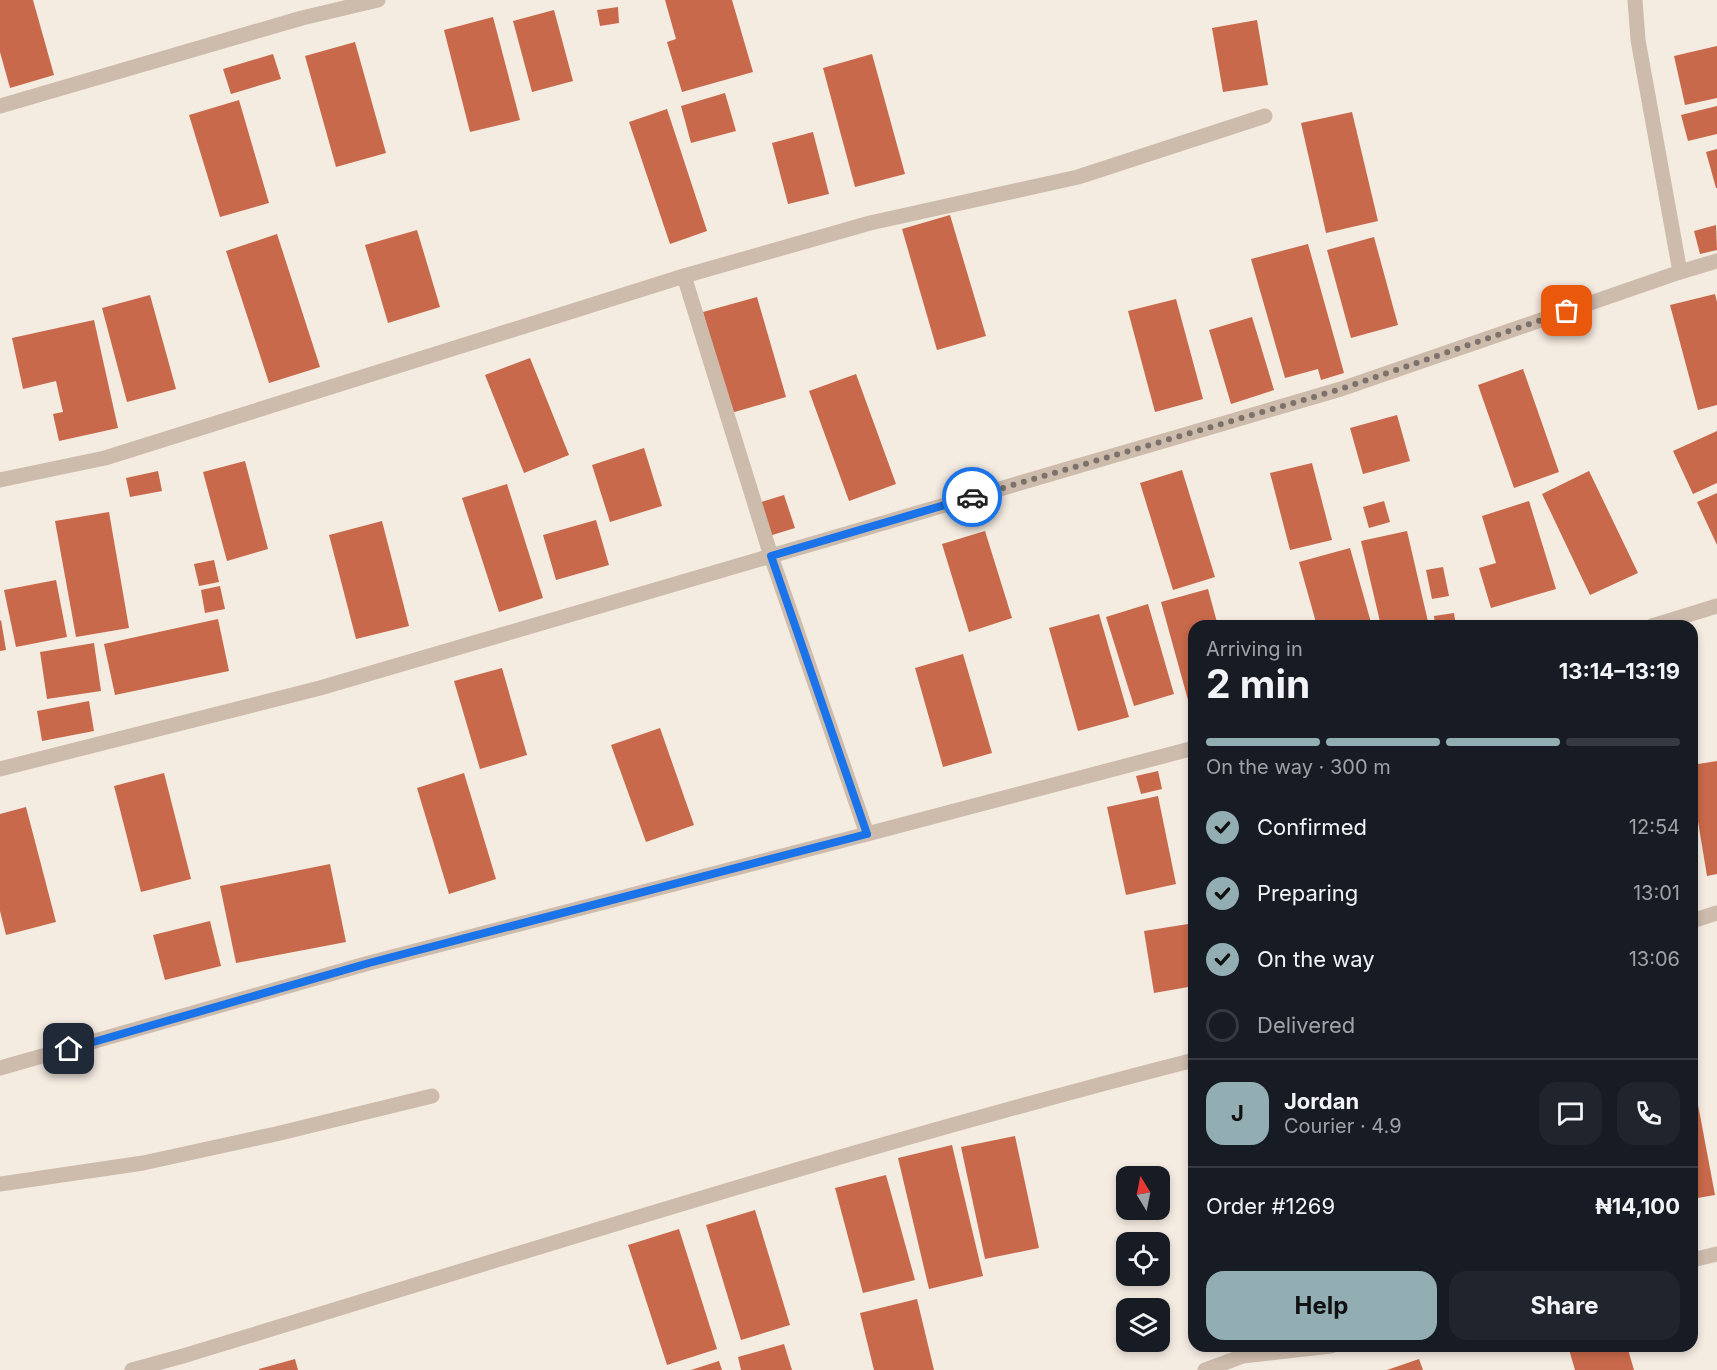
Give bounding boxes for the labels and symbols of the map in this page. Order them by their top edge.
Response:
pin [1541,285,1592,336]
courier [942,467,1002,527]
pin [43,1023,94,1074]
north arrow [1116,1166,1170,1220]

